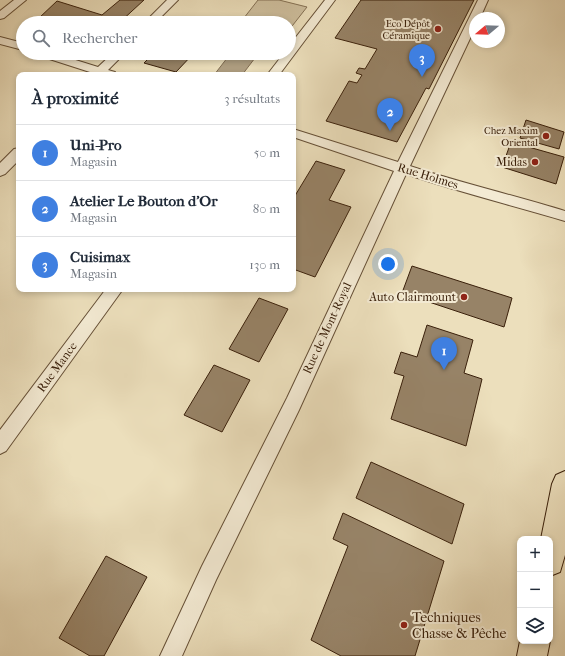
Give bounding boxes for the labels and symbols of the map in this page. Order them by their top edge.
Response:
north arrow [469,12,505,48]
place label: Eco Dépôt Céramique [383,18,430,42]
marker: Eco Dépôt Céramique [433,24,443,34]
pin: 3 [409,44,435,77]
pin: 2 [377,98,403,131]
place label: Chez Maxim Oriental [484,125,539,149]
marker: Chez Maxim Oriental [541,131,551,141]
place label: Midas [496,155,528,169]
marker: Midas [530,157,540,167]
street label: Rue Holmes [396,160,461,192]
your location [378,254,398,274]
street label: Rue de Mont-Royal [300,279,355,376]
place label: Auto Clairmount [368,290,457,304]
marker: Auto Clairmount [459,292,469,302]
pin: 1 [431,337,457,370]
street label: Rue Mance [34,339,80,395]
place label: Techniques Chasse & Pêche [412,609,506,642]
marker: Techniques Chasse & Pêche [399,620,409,630]

